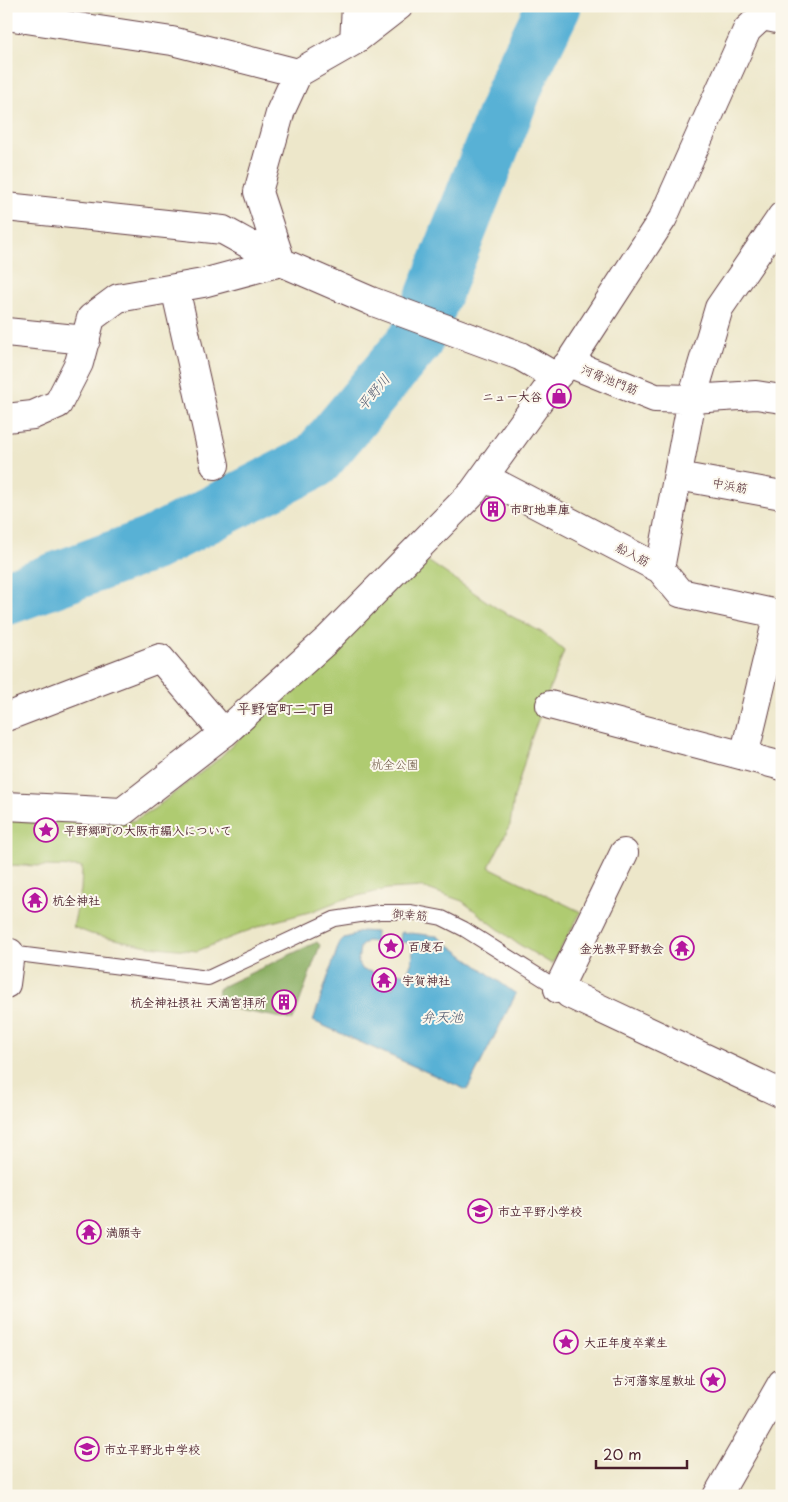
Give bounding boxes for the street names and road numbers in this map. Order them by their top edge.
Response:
street label: 河骨池門筋 [579,359,641,399]
street label: 中浜筋 [711,473,749,497]
street label: 船入筋 [613,538,653,570]
street label: 御幸筋 [391,903,429,925]

